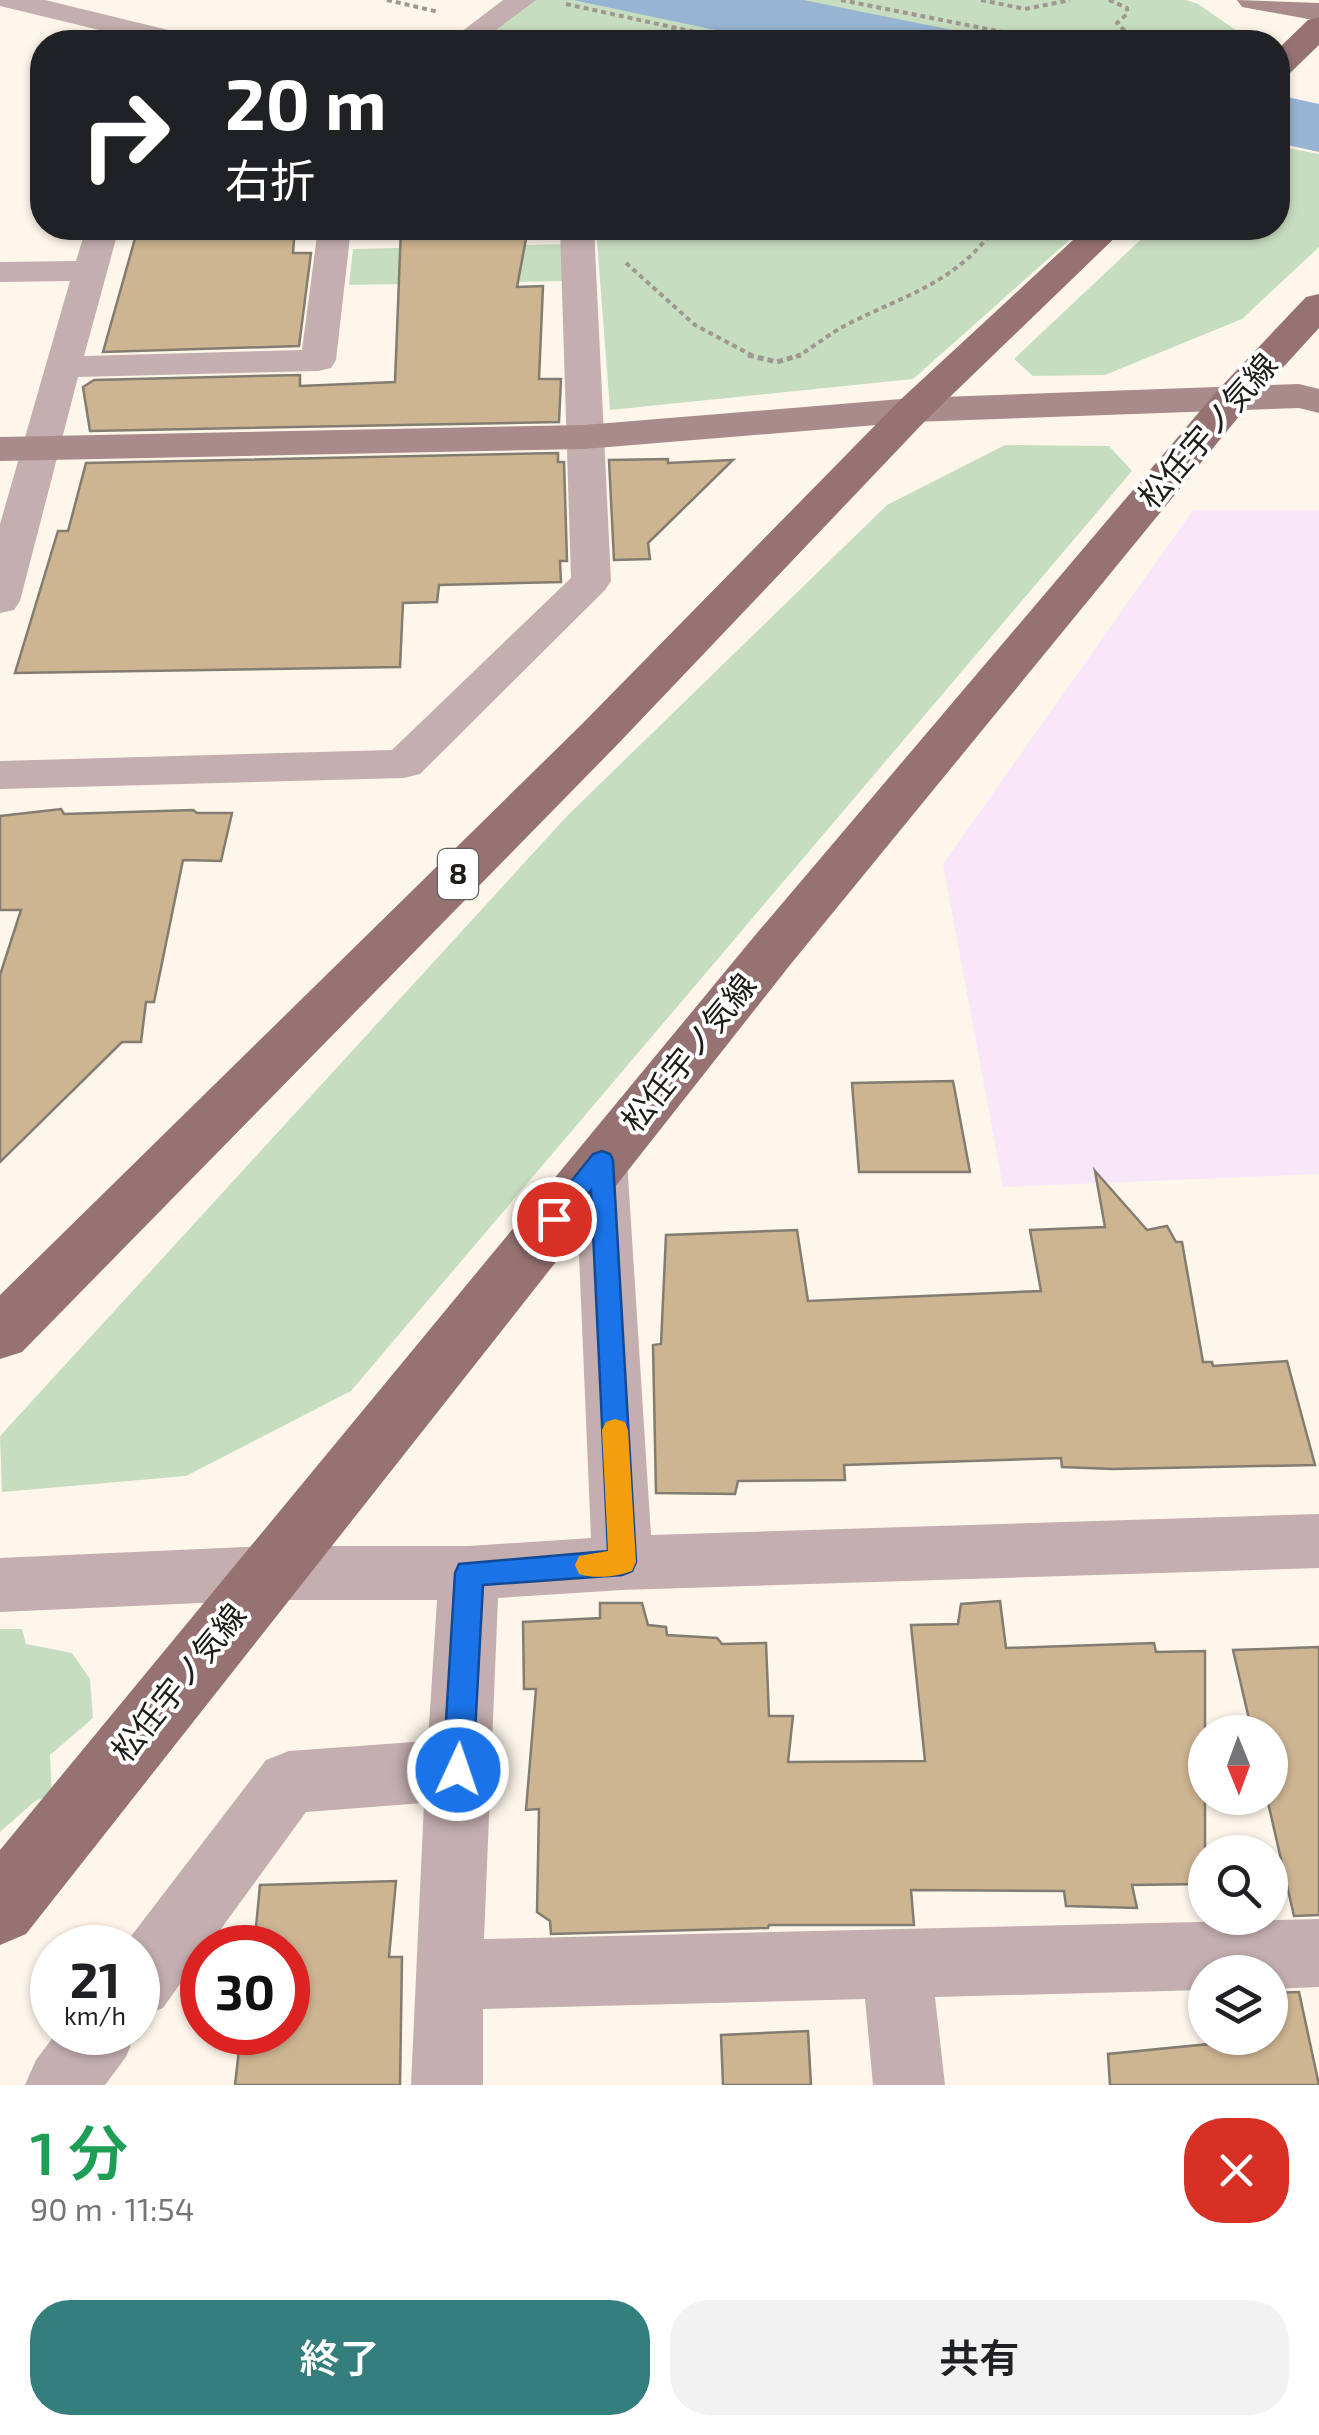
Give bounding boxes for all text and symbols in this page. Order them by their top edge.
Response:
text: 20 m [225,60,387,144]
icon: right [60,70,190,200]
text: 右折 [225,152,315,206]
street label: 松任宇ノ気線 [1129,345,1284,515]
road number: 8 [438,849,478,899]
street label: 松任宇ノ気線 [612,965,763,1138]
pin [512,1177,597,1262]
icon: arrive [527,1192,582,1247]
street label: 松任宇ノ気線 [102,1595,253,1768]
north arrow [1188,1715,1288,1815]
map controls [1188,1715,1288,2055]
position arrow [406,1718,510,1822]
button: search [1188,1835,1288,1935]
speed limit sign: 30 [180,1925,310,2055]
text: 21 [70,1948,120,2008]
button: layers [1188,1955,1288,2055]
text: km/h [64,2000,126,2030]
text: 1 分 [30,2115,128,2187]
button: close [1184,2118,1289,2223]
text: 90 m · 11:54 [30,2189,194,2227]
button: 終了 [30,2300,650,2415]
button: 共有 [670,2300,1289,2415]

